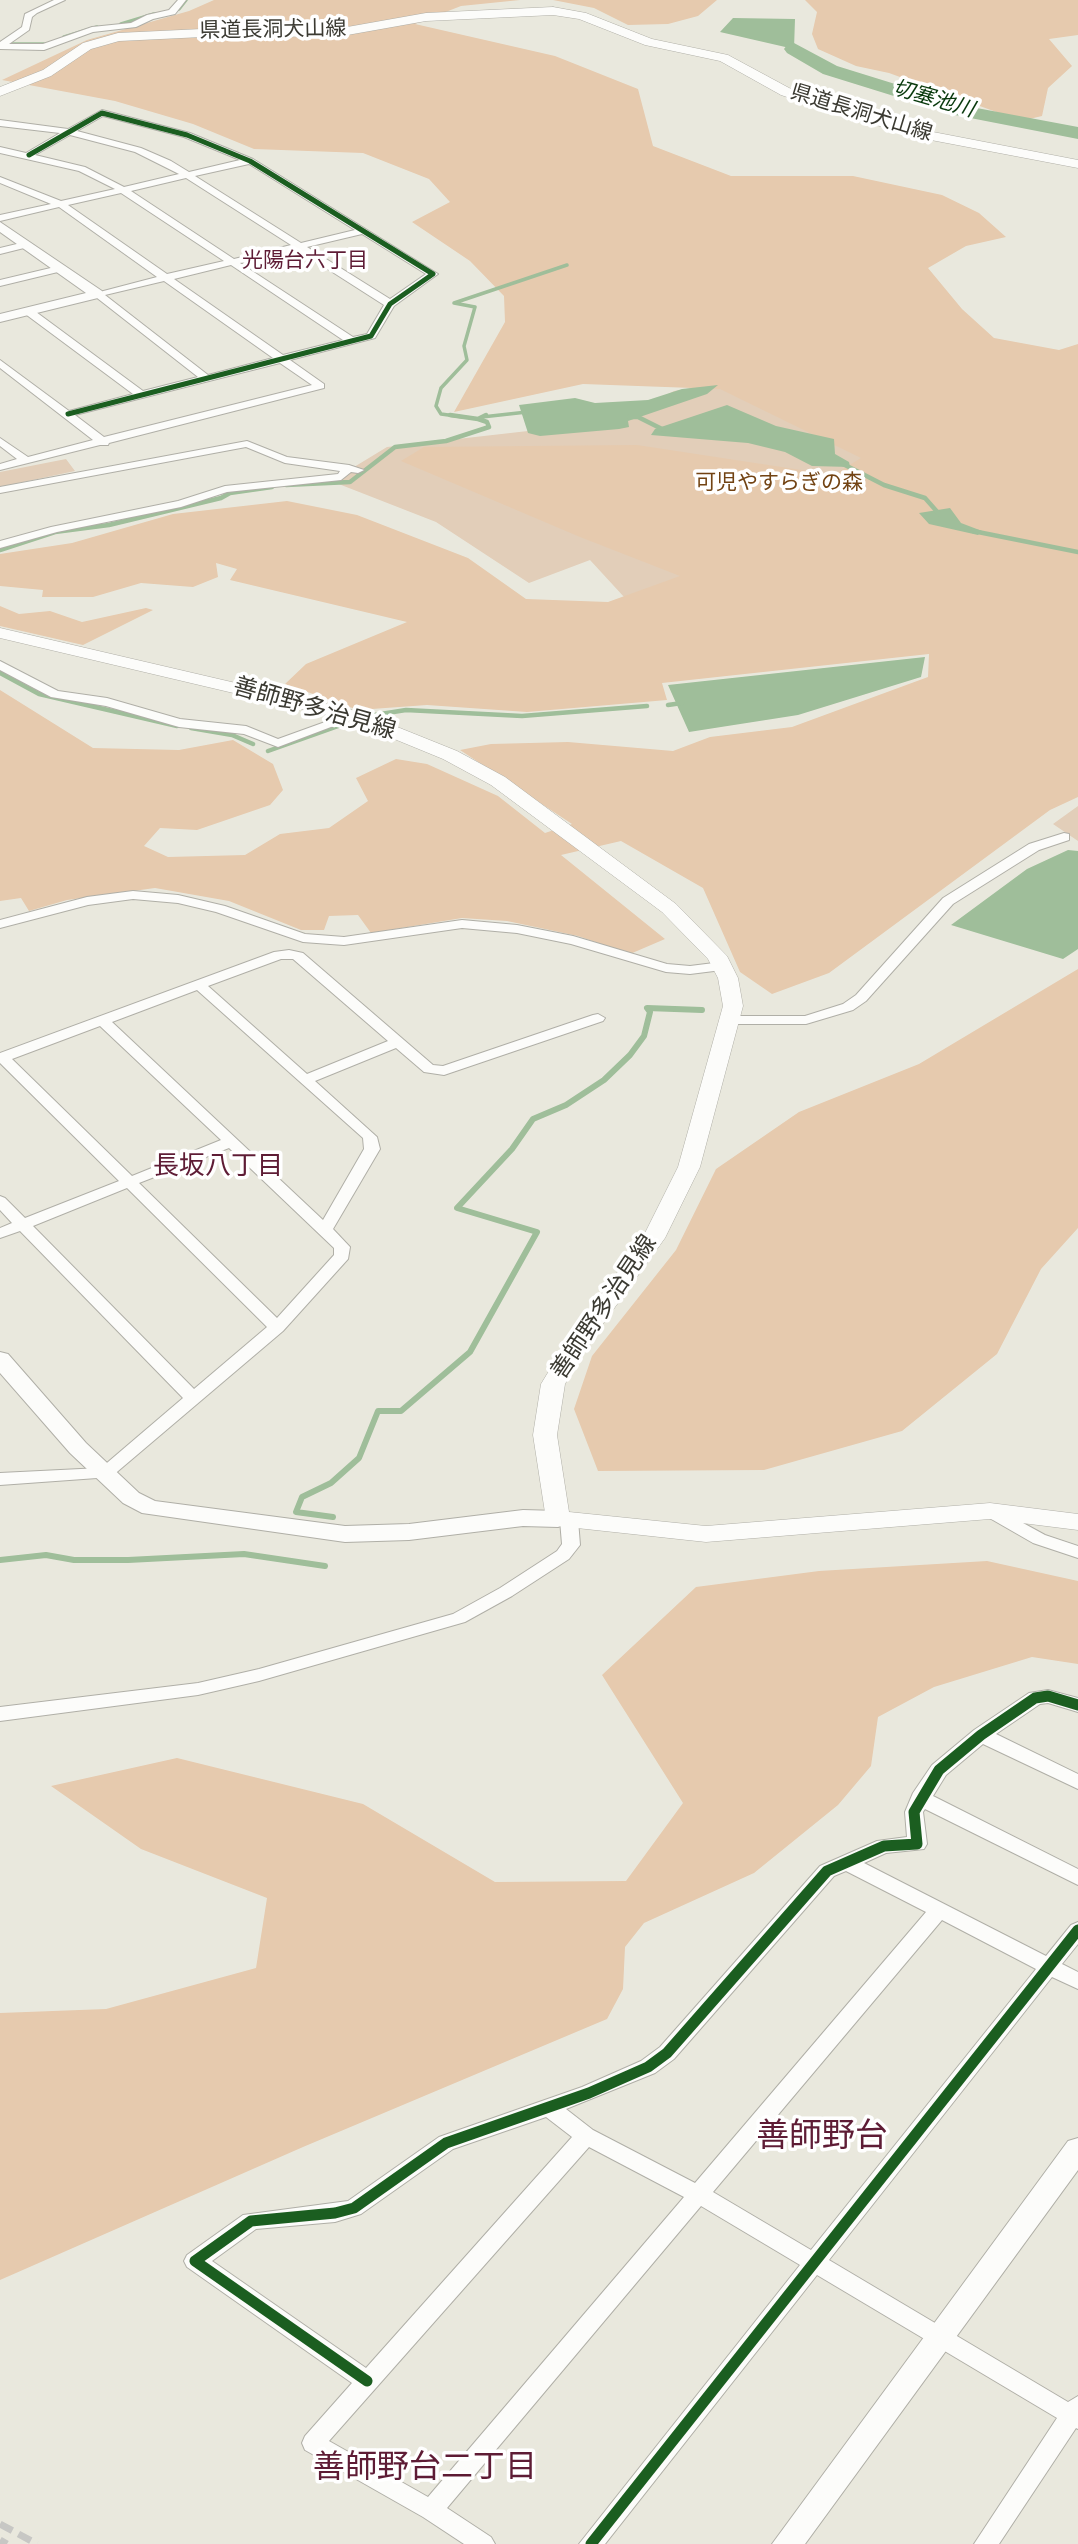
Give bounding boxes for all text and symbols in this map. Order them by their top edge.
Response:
street label: 県道長洞犬山線 [199,17,347,45]
water label: 切塞池川 [889,76,977,124]
street label: 県道長洞犬山線 [787,80,935,148]
district label: 光陽台六丁目 [242,249,368,275]
park label: 可児やすらぎの森 [695,471,863,497]
street label: 善師野多治見線 [229,673,399,747]
district label: 長坂八丁目 [153,1152,283,1184]
street label: 善師野多治見線 [546,1230,664,1386]
district label: 善師野台 [756,2118,888,2158]
district label: 善師野台二丁目 [313,2450,537,2488]

